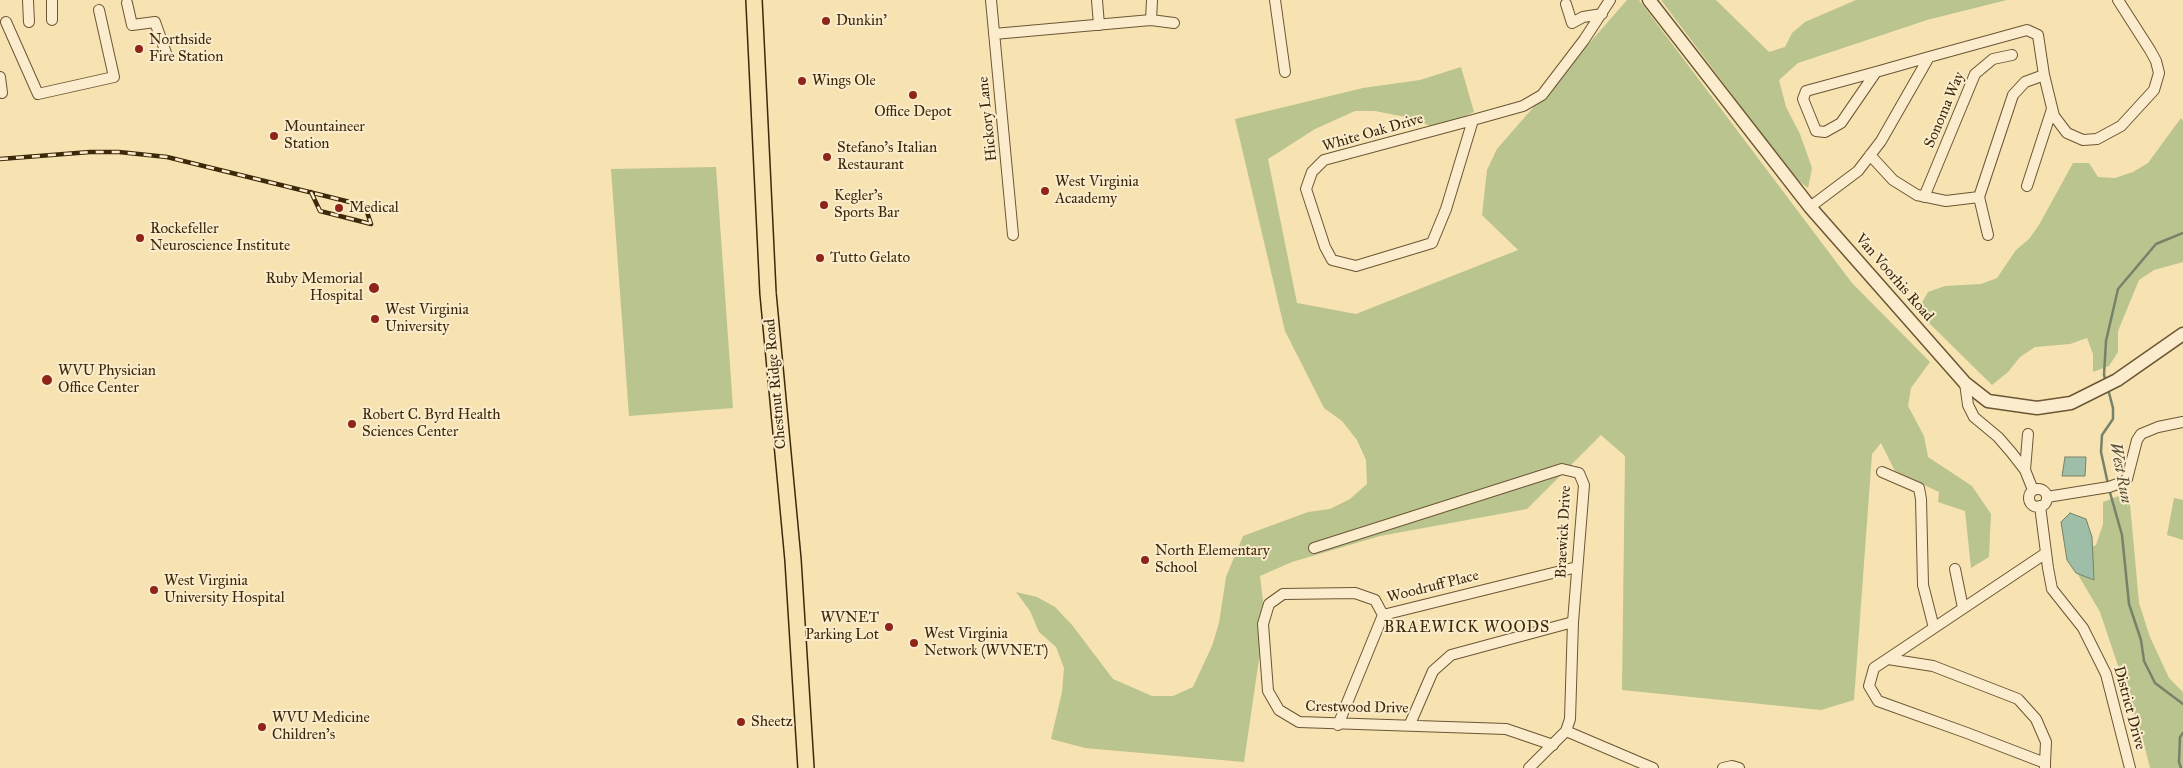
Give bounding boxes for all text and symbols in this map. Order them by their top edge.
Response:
place label: Dunkin' [836,12,887,30]
marker: Dunkin' [820,15,832,27]
place label: Northside Fire Station [149,31,223,66]
marker: Northside Fire Station [133,43,145,55]
street label: Sonoma Way [1921,69,1969,151]
place label: Wings Ole [812,72,876,90]
marker: Wings Ole [796,75,808,87]
street label: Hickory Lane [975,76,1001,162]
marker: Office Depot [907,89,919,101]
place label: Office Depot [874,103,952,121]
street label: White Oak Drive [1320,110,1426,156]
place label: Mountaineer Station [284,118,365,153]
marker: Mountaineer Station [268,130,280,142]
place label: Stefano's Italian Restaurant [837,139,937,174]
marker: Stefano's Italian Restaurant [821,151,833,163]
place label: West Virginia Acaademy [1055,173,1139,208]
marker: West Virginia Acaademy [1039,185,1051,197]
place label: Kegler's Sports Bar [834,187,899,222]
place label: Medical [349,199,399,217]
marker: Kegler's Sports Bar [818,199,830,211]
marker: Medical [333,202,345,214]
place label: Rockefeller Neuroscience Institute [150,220,290,255]
street label: Van Voorhis Road [1851,230,1937,326]
marker: Rockefeller Neuroscience Institute [134,232,146,244]
place label: Tutto Gelato [830,249,910,267]
marker: Tutto Gelato [814,252,826,264]
place label: Ruby Memorial Hospital [265,270,363,305]
marker: Ruby Memorial Hospital [367,281,381,295]
place label: West Virginia University [385,301,469,336]
marker: West Virginia University [369,313,381,325]
street label: Chestnut Ridge Road [761,318,791,450]
place label: WVU Physician Office Center [58,362,156,397]
marker: WVU Physician Office Center [40,373,54,387]
place label: Robert C. Byrd Health Sciences Center [362,406,501,441]
marker: Robert C. Byrd Health Sciences Center [346,418,358,430]
water label: West Run [2105,441,2135,505]
street label: Braewick Drive [1553,485,1575,579]
place label: North Elementary School [1155,542,1270,577]
marker: North Elementary School [1139,554,1151,566]
street label: Woodruff Place [1385,567,1481,607]
place label: West Virginia University Hospital [164,572,285,607]
marker: West Virginia University Hospital [148,584,160,596]
place label: WVNET Parking Lot [805,609,879,644]
district label: BRAEWICK WOODS [1382,618,1552,638]
marker: WVNET Parking Lot [883,621,895,633]
place label: West Virginia Network (WVNET) [924,625,1048,660]
marker: West Virginia Network (WVNET) [908,637,920,649]
street label: District Drive [2109,664,2149,752]
street label: Crestwood Drive [1305,698,1409,718]
place label: WVU Medicine Children's [272,709,370,744]
place label: Sheetz [751,713,793,731]
marker: Sheetz [735,716,747,728]
marker: WVU Medicine Children's [256,721,268,733]

